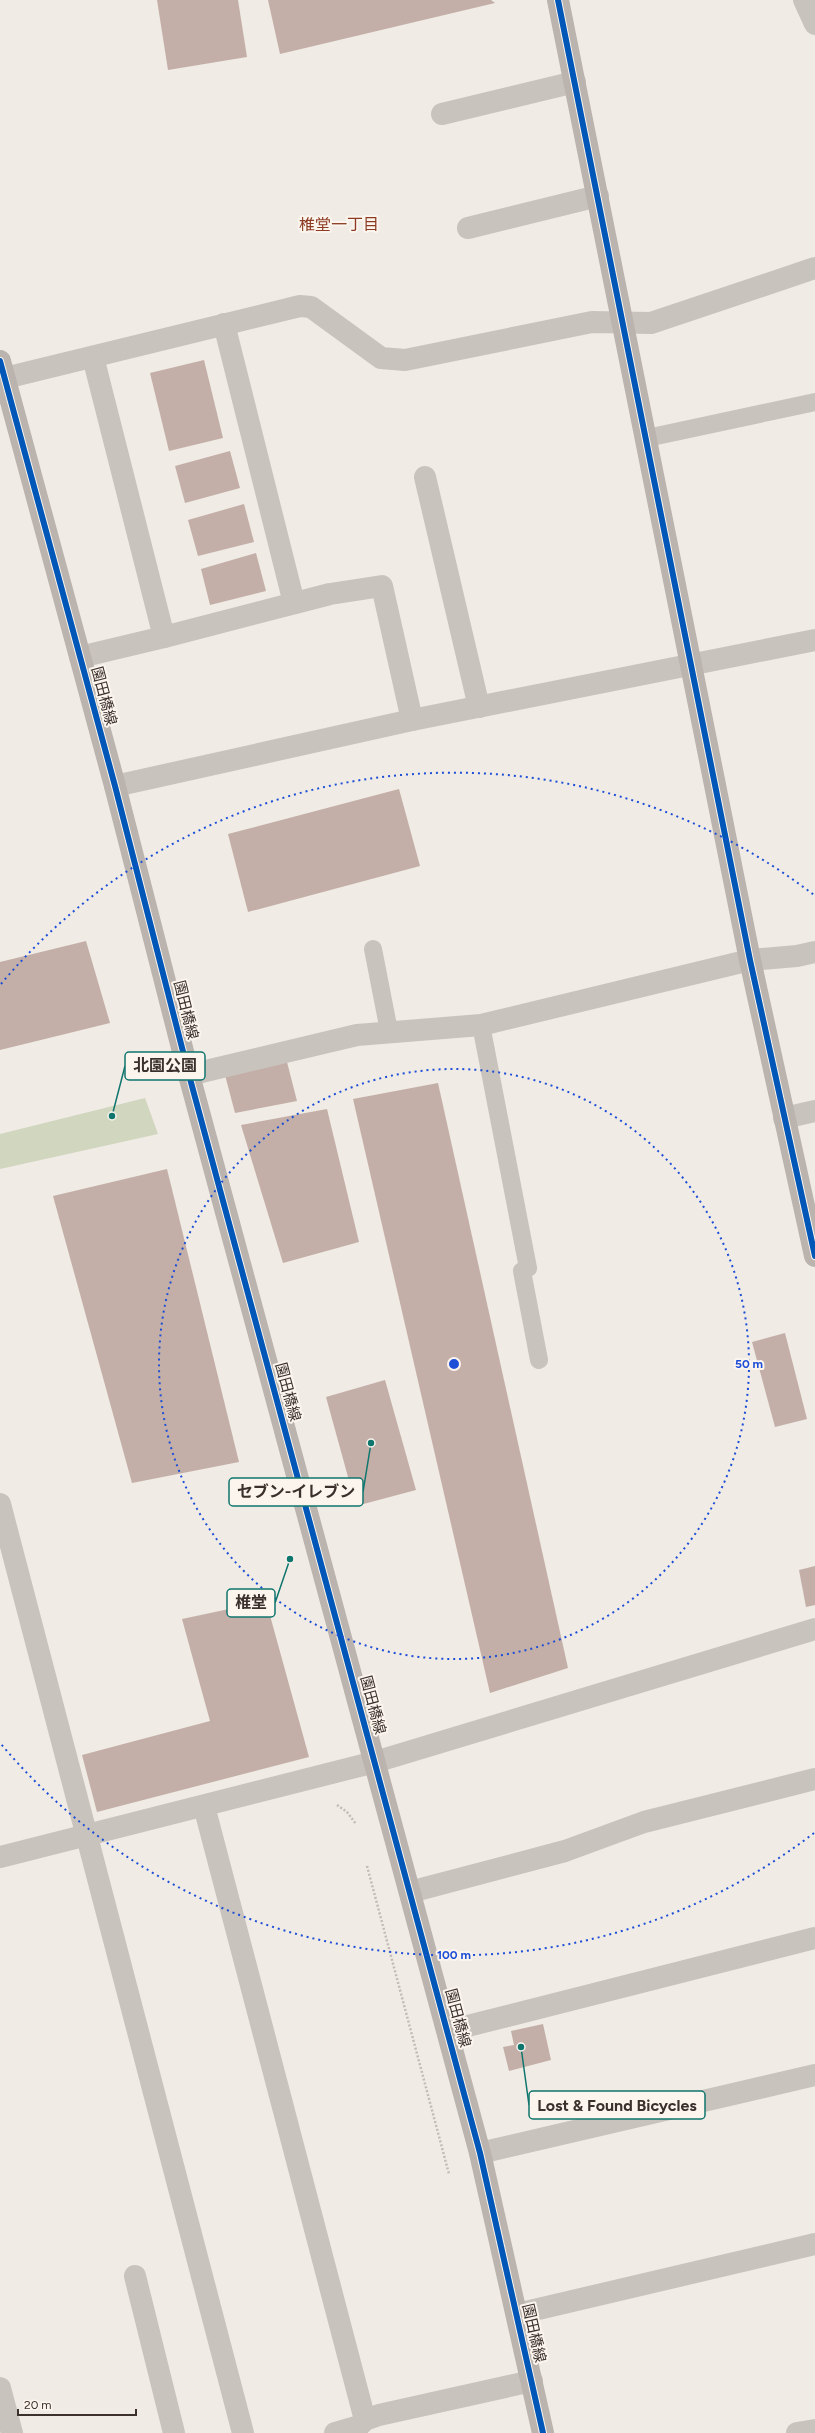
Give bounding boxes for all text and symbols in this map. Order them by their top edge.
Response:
district label: 椎堂一丁目 [299,215,379,234]
street label: 園田橋線 [88,665,120,727]
street label: 園田橋線 [170,979,202,1041]
callout: 北園公園 [125,1052,205,1080]
text: 北園公園 [133,1056,197,1075]
centre of rings [447,1357,461,1371]
text: 50 m [735,1357,763,1371]
street label: 園田橋線 [272,1361,304,1423]
callout: セブン-イレブン [229,1478,363,1506]
text: セブン-イレブン [237,1482,355,1501]
callout: 椎堂 [227,1589,275,1617]
text: 椎堂 [235,1593,267,1612]
street label: 園田橋線 [357,1674,389,1736]
text: 100 m [437,1948,471,1962]
street label: 園田橋線 [442,1987,474,2049]
callout: Lost & Found Bicycles [529,2091,705,2119]
text: Lost & Found Bicycles [537,2096,697,2115]
street label: 園田橋線 [518,2302,550,2364]
scale bar [18,2391,136,2417]
text: 20 m [24,2398,52,2412]

